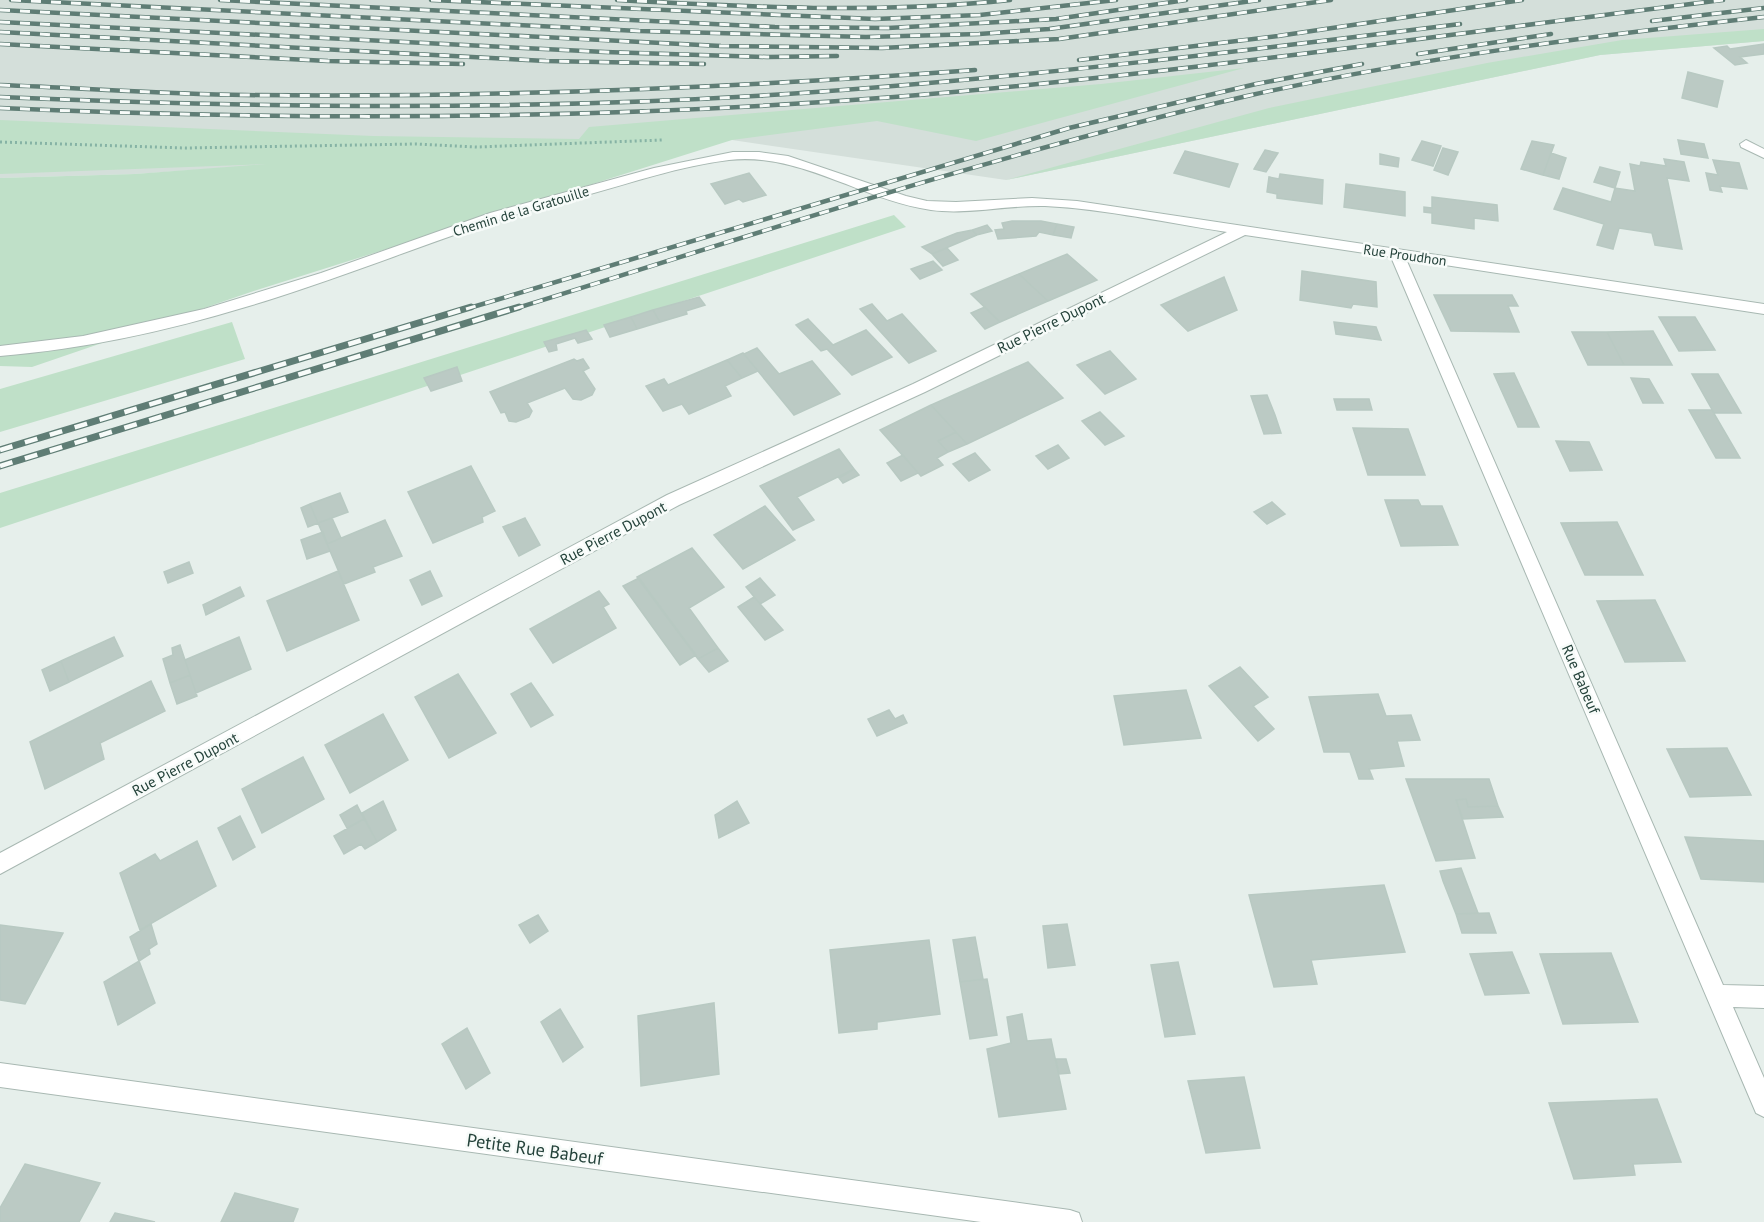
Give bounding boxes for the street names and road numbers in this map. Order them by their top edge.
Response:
street label: Chemin de la Gratouille [451,182,591,240]
street label: Rue Proudhon [1362,240,1448,270]
street label: Rue Pierre Dupont [994,289,1108,357]
street label: Rue Pierre Dupont [557,497,669,569]
street label: Rue Babeuf [1558,642,1605,718]
street label: Rue Pierre Dupont [129,728,241,800]
street label: Petite Rue Babeuf [465,1128,606,1170]

